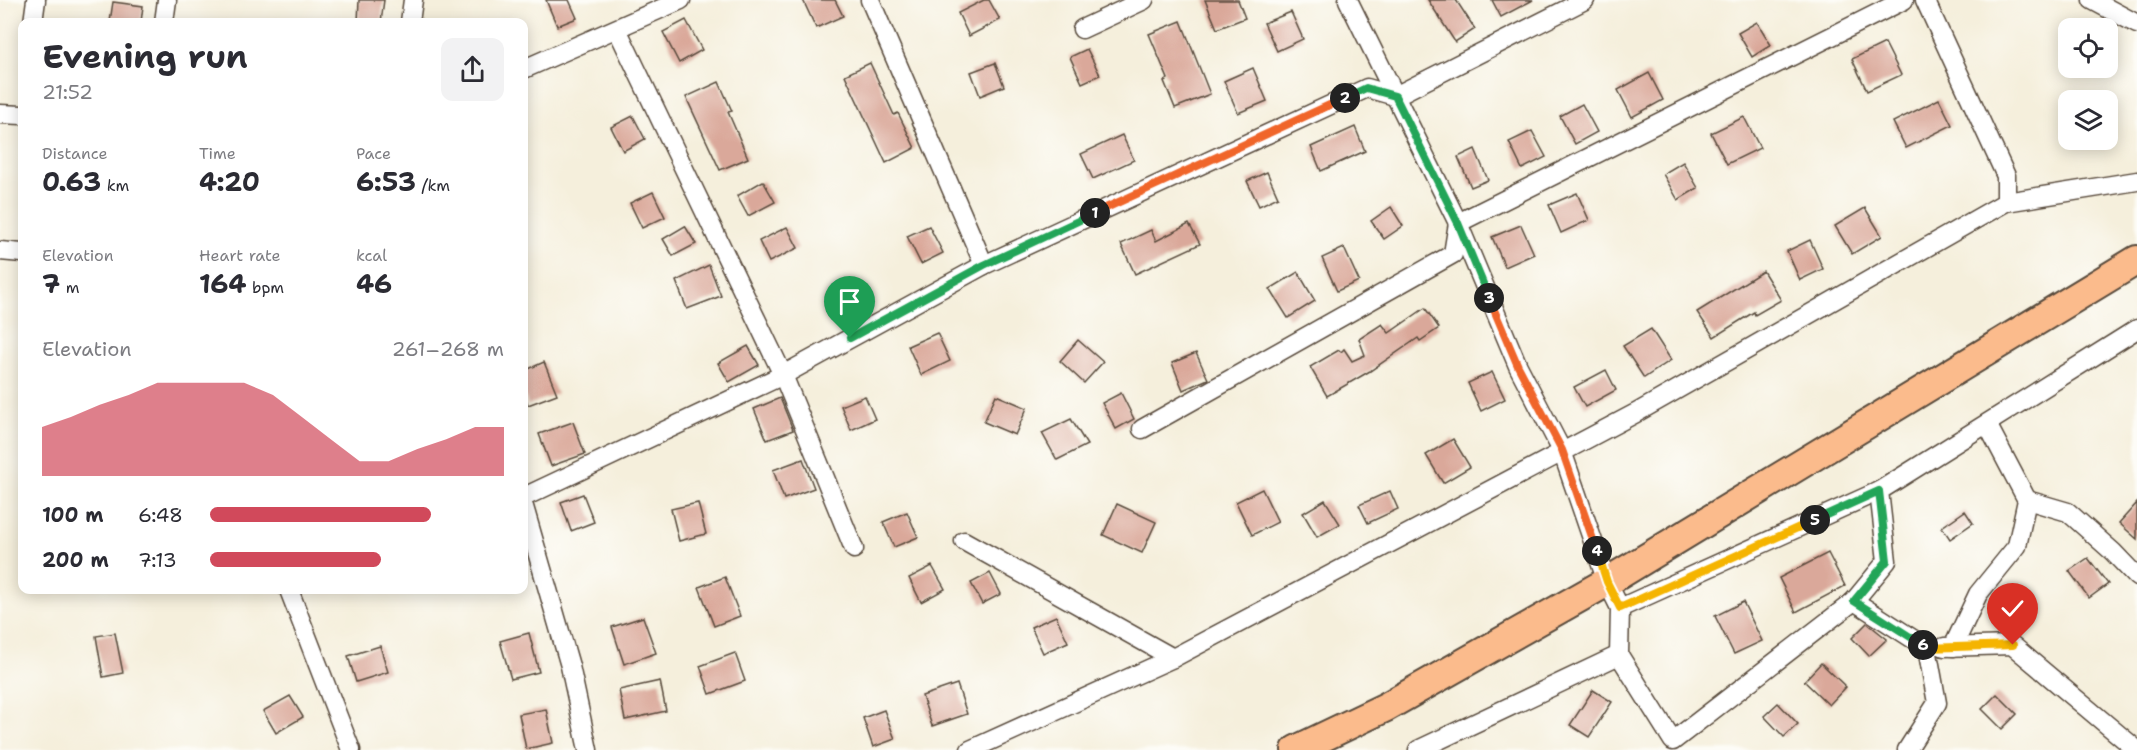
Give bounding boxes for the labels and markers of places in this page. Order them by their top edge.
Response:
pin: 2 [1330,83,1360,113]
pin: 1 [1080,198,1110,228]
pin [824,276,875,338]
pin: 3 [1474,283,1504,313]
pin: 5 [1800,505,1830,535]
pin: 4 [1582,536,1612,566]
pin [1987,583,2038,645]
pin: 6 [1908,630,1938,660]

